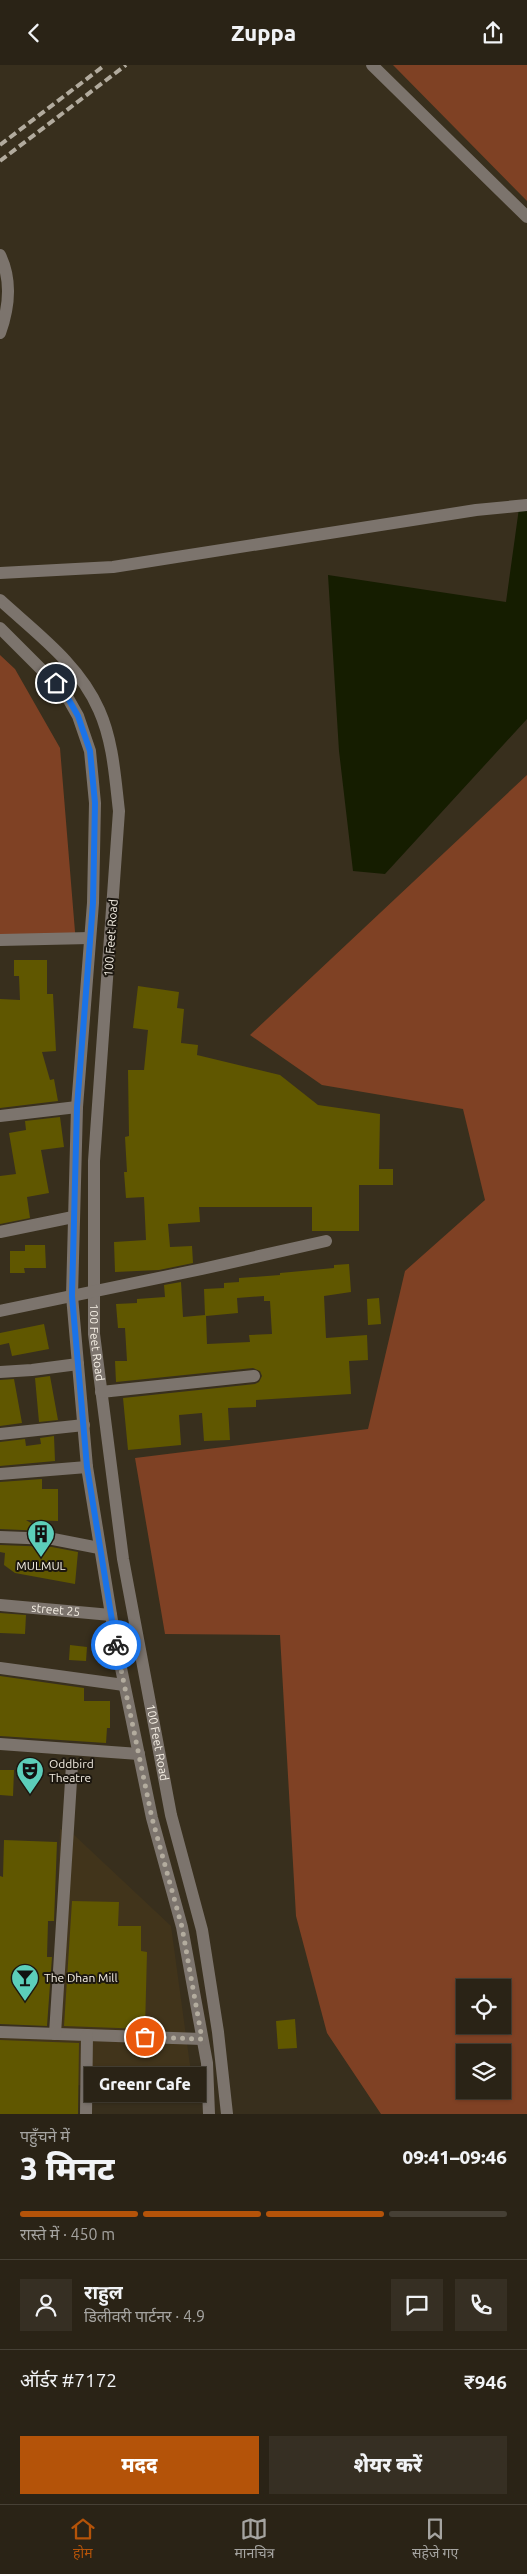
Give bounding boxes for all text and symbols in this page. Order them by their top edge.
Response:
icon: back [20,19,48,47]
icon: share [479,19,507,47]
text: Zuppa [231,20,296,45]
pin [35,662,77,704]
icon: home [42,669,70,697]
street label: 100 Feet Road [101,899,120,977]
street label: 100 Feet Road [88,1304,107,1382]
building icon: MULMUL [26,1519,56,1558]
place label: MULMUL [16,1559,66,1572]
street label: street 25 [31,1601,81,1618]
courier [91,1620,141,1670]
icon: bike [102,1631,130,1659]
street label: 100 Feet Road [144,1703,171,1782]
theatre icon: Oddbird Theatre [15,1756,45,1795]
place label: Oddbird Theatre [49,1757,94,1784]
bar icon: The Dhan Mill [10,1963,40,2002]
place label: The Dhan Mill [44,1971,118,1984]
map controls [456,1979,511,2099]
button: locate [456,1979,511,2034]
pin [124,2016,166,2058]
icon: bag [131,2023,159,2051]
button: layers [456,2044,511,2099]
callout: Greenr Cafe [84,2067,206,2102]
text: Greenr Cafe [99,2075,191,2093]
text: पहुँचने में [20,2127,70,2145]
text: 09:41–09:46 [402,2146,507,2168]
text: 3 मिनट [20,2150,115,2186]
text: रास्ते में · 450 m [20,2225,115,2243]
button: person [20,2279,72,2331]
button: chat [391,2279,443,2331]
button: phone [455,2279,507,2331]
text: राहुल [84,2281,123,2303]
text: डिलीवरी पार्टनर · 4.9 [84,2307,205,2325]
text: ऑर्डर #7172 [20,2369,117,2391]
text: ₹946 [464,2371,507,2393]
button: मदद [20,2436,259,2494]
button: शेयर करें [269,2436,507,2494]
tab: होम [69,2515,97,2564]
tab: मानचित्र [234,2515,274,2564]
tab: सहेजे गए [412,2515,458,2564]

